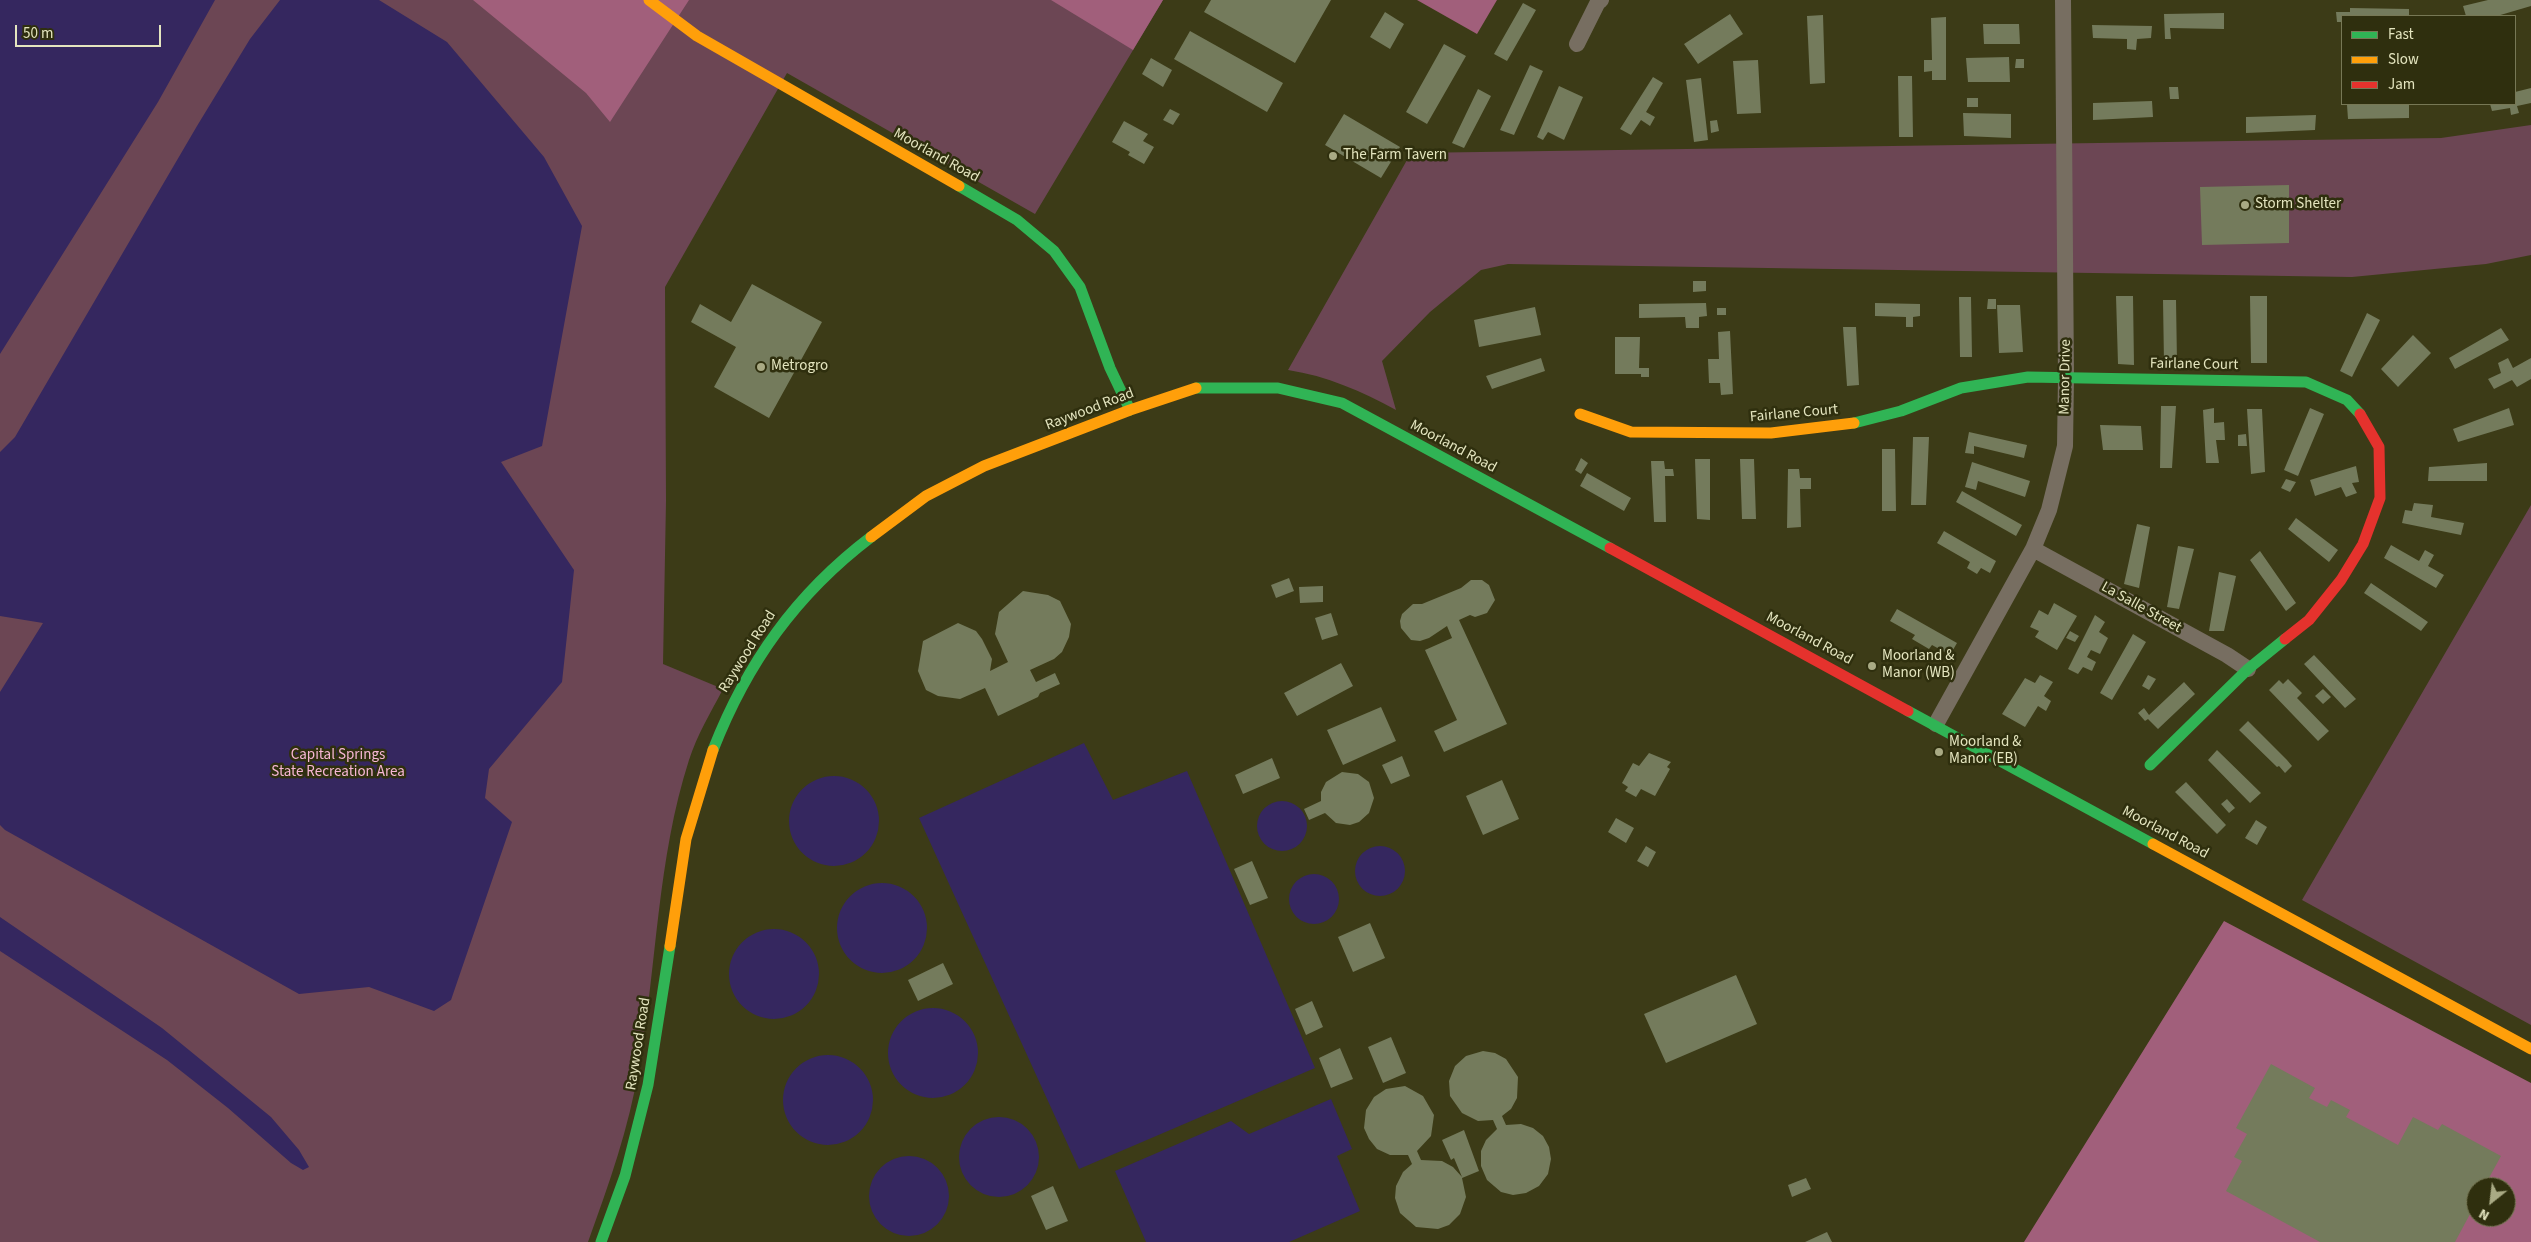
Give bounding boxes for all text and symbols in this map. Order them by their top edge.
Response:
scale bar [18,15,164,47]
legend [2341,15,2516,105]
text: 50 m [23,23,53,44]
text: Fast [2388,24,2414,45]
text: Slow [2388,49,2419,70]
text: Jam [2388,74,2415,95]
street label: Moorland Road [890,125,982,187]
place label: The Farm Tavern [1343,147,1447,165]
marker: The Farm Tavern [1327,150,1339,162]
place label: Storm Shelter [2255,196,2341,214]
marker: Storm Shelter [2239,199,2251,211]
street label: Manor Drive [2056,339,2076,415]
street label: Fairlane Court [2150,355,2238,375]
place label: Metrogro [771,358,828,376]
marker: Metrogro [755,361,767,373]
street label: Raywood Road [1043,385,1137,435]
street label: Fairlane Court [1749,401,1839,427]
street label: Moorland Road [1407,417,1499,477]
street label: La Salle Street [2098,579,2184,637]
street label: Raywood Road [716,608,780,696]
street label: Moorland Road [1763,609,1855,669]
place label: Moorland & Manor (WB) [1882,648,1955,683]
marker: Moorland & Manor (WB) [1866,660,1878,672]
place label: Moorland & Manor (EB) [1949,734,2021,769]
marker: Moorland & Manor (EB) [1933,746,1945,758]
park label: Capital Springs State Recreation Area [271,747,405,782]
street label: Moorland Road [2119,803,2211,863]
street label: Raywood Road [623,996,655,1092]
north arrow [2466,1177,2516,1227]
text: N [2475,1203,2493,1225]

